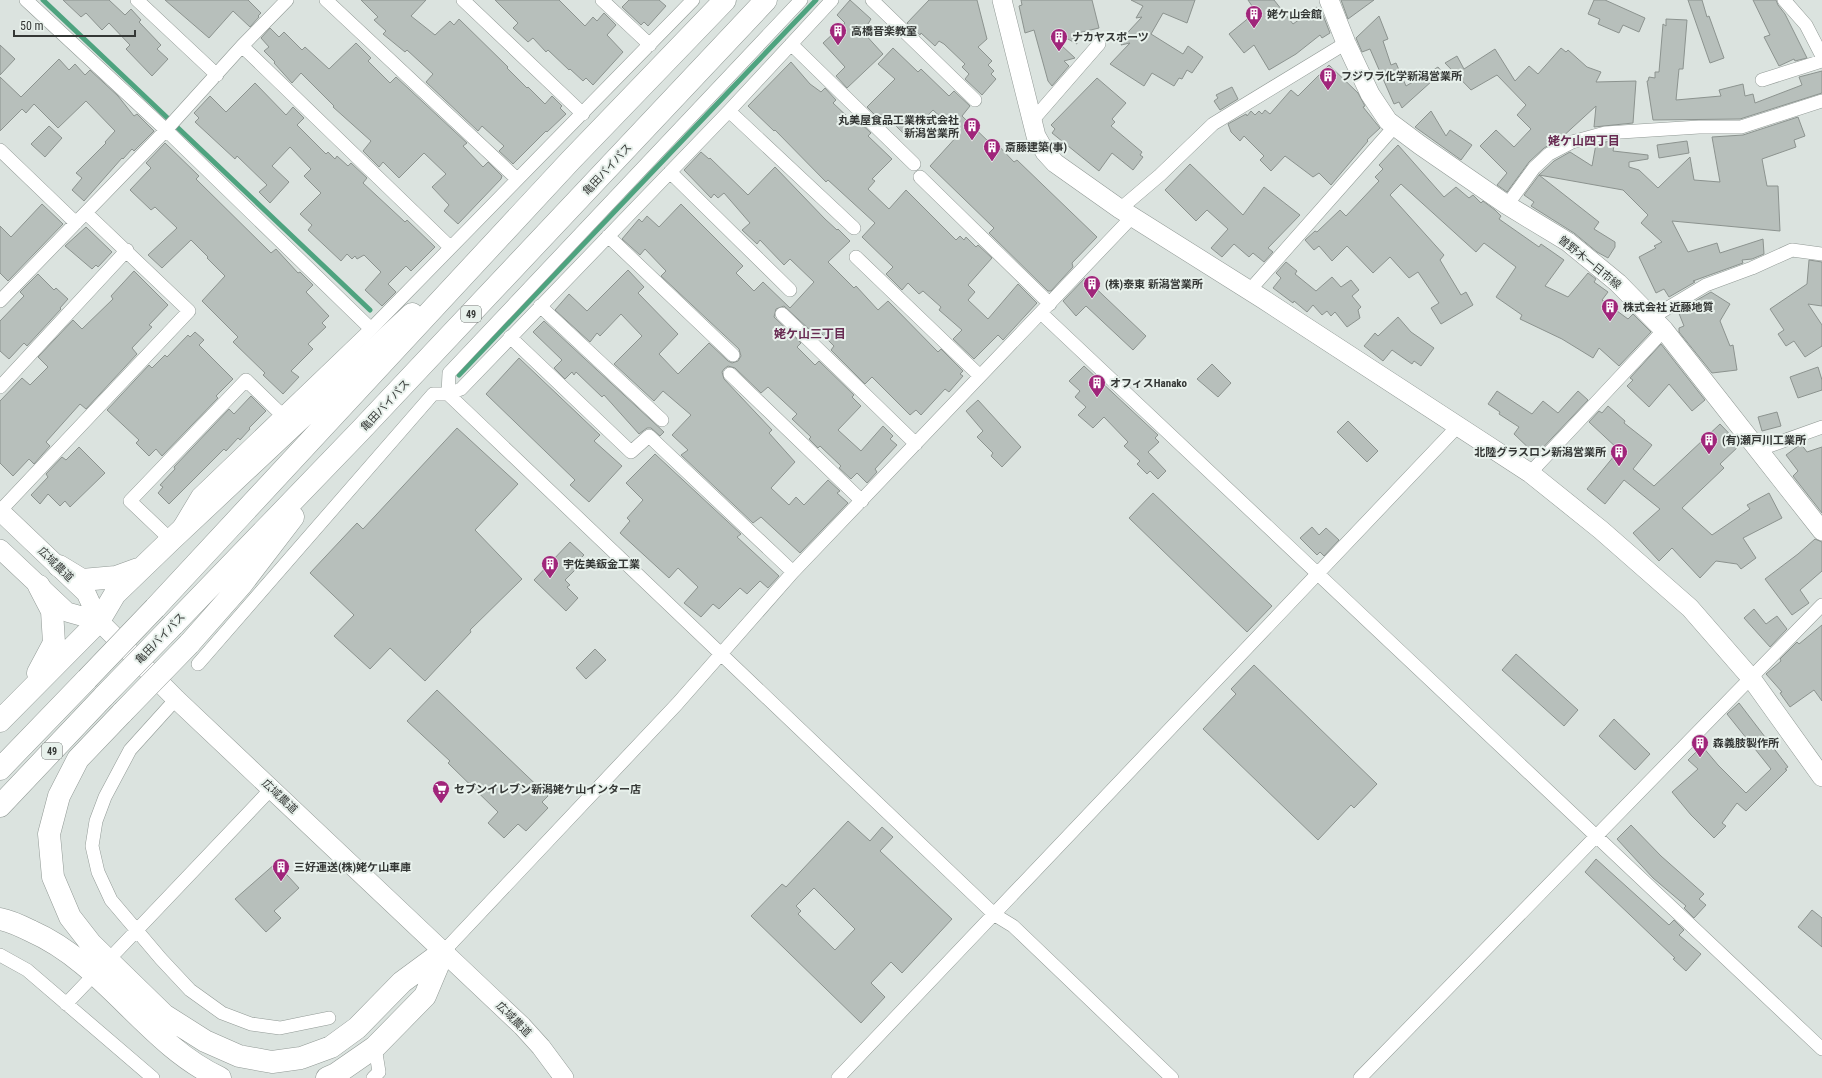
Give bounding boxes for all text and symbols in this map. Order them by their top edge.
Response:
building icon: 姥ケ山会館 [1244,4,1264,29]
place label: 姥ケ山会館 [1267,8,1322,21]
scale bar [14,12,135,38]
text: 50 m [20,19,44,33]
building icon: 高橋音楽教室 [828,21,848,46]
place label: 高橋音楽教室 [851,25,917,38]
building icon: ナカヤスポーツ [1049,27,1069,52]
place label: ナカヤスポーツ [1072,31,1149,44]
building icon: フジワラ化学新潟営業所 [1318,66,1338,91]
place label: フジワラ化学新潟営業所 [1341,70,1462,83]
place label: 丸美屋食品工業株式会社 新潟営業所 [838,114,959,140]
building icon: 丸美屋食品工業株式会社 新潟営業所 [962,116,982,141]
district label: 姥ケ山四丁目 [1548,134,1620,148]
building icon: 斎藤建築(事) [982,137,1002,162]
street label: 亀田バイパス [580,141,635,198]
place label: 斎藤建築(事) [1005,141,1067,154]
street label: 曽野木一日市線 [1556,233,1624,292]
building icon: (株)泰東 新潟営業所 [1082,274,1102,299]
place label: (株)泰東 新潟営業所 [1105,278,1203,291]
building icon: 株式会社 近藤地質 [1600,297,1620,322]
place label: 株式会社 近藤地質 [1623,301,1714,314]
road number: 49 [461,306,481,322]
district label: 姥ケ山三丁目 [774,327,846,341]
building icon: オフィスHanako [1087,373,1107,398]
street label: 亀田バイパス [358,377,413,434]
place label: オフィスHanako [1110,377,1188,390]
building icon: (有)瀬戸川工業所 [1699,430,1719,455]
place label: (有)瀬戸川工業所 [1722,434,1806,447]
building icon: 北陸グラスロン新潟営業所 [1609,442,1629,467]
place label: 北陸グラスロン新潟営業所 [1474,446,1606,459]
street label: 広域農道 [35,544,76,584]
building icon: 宇佐美鈑金工業 [540,554,560,579]
place label: 宇佐美鈑金工業 [563,558,640,571]
street label: 亀田バイパス [133,610,188,667]
building icon: 森義肢製作所 [1690,733,1710,758]
place label: 森義肢製作所 [1713,737,1779,750]
road number: 49 [42,743,62,759]
street label: 広域農道 [259,777,300,816]
supermarket icon: セブンイレブン新潟姥ケ山インター店 [431,779,451,804]
place label: セブンイレブン新潟姥ケ山インター店 [454,783,641,796]
building icon: 三好運送(株)姥ケ山車庫 [271,857,291,882]
place label: 三好運送(株)姥ケ山車庫 [294,861,411,874]
street label: 広域農道 [493,999,534,1040]

